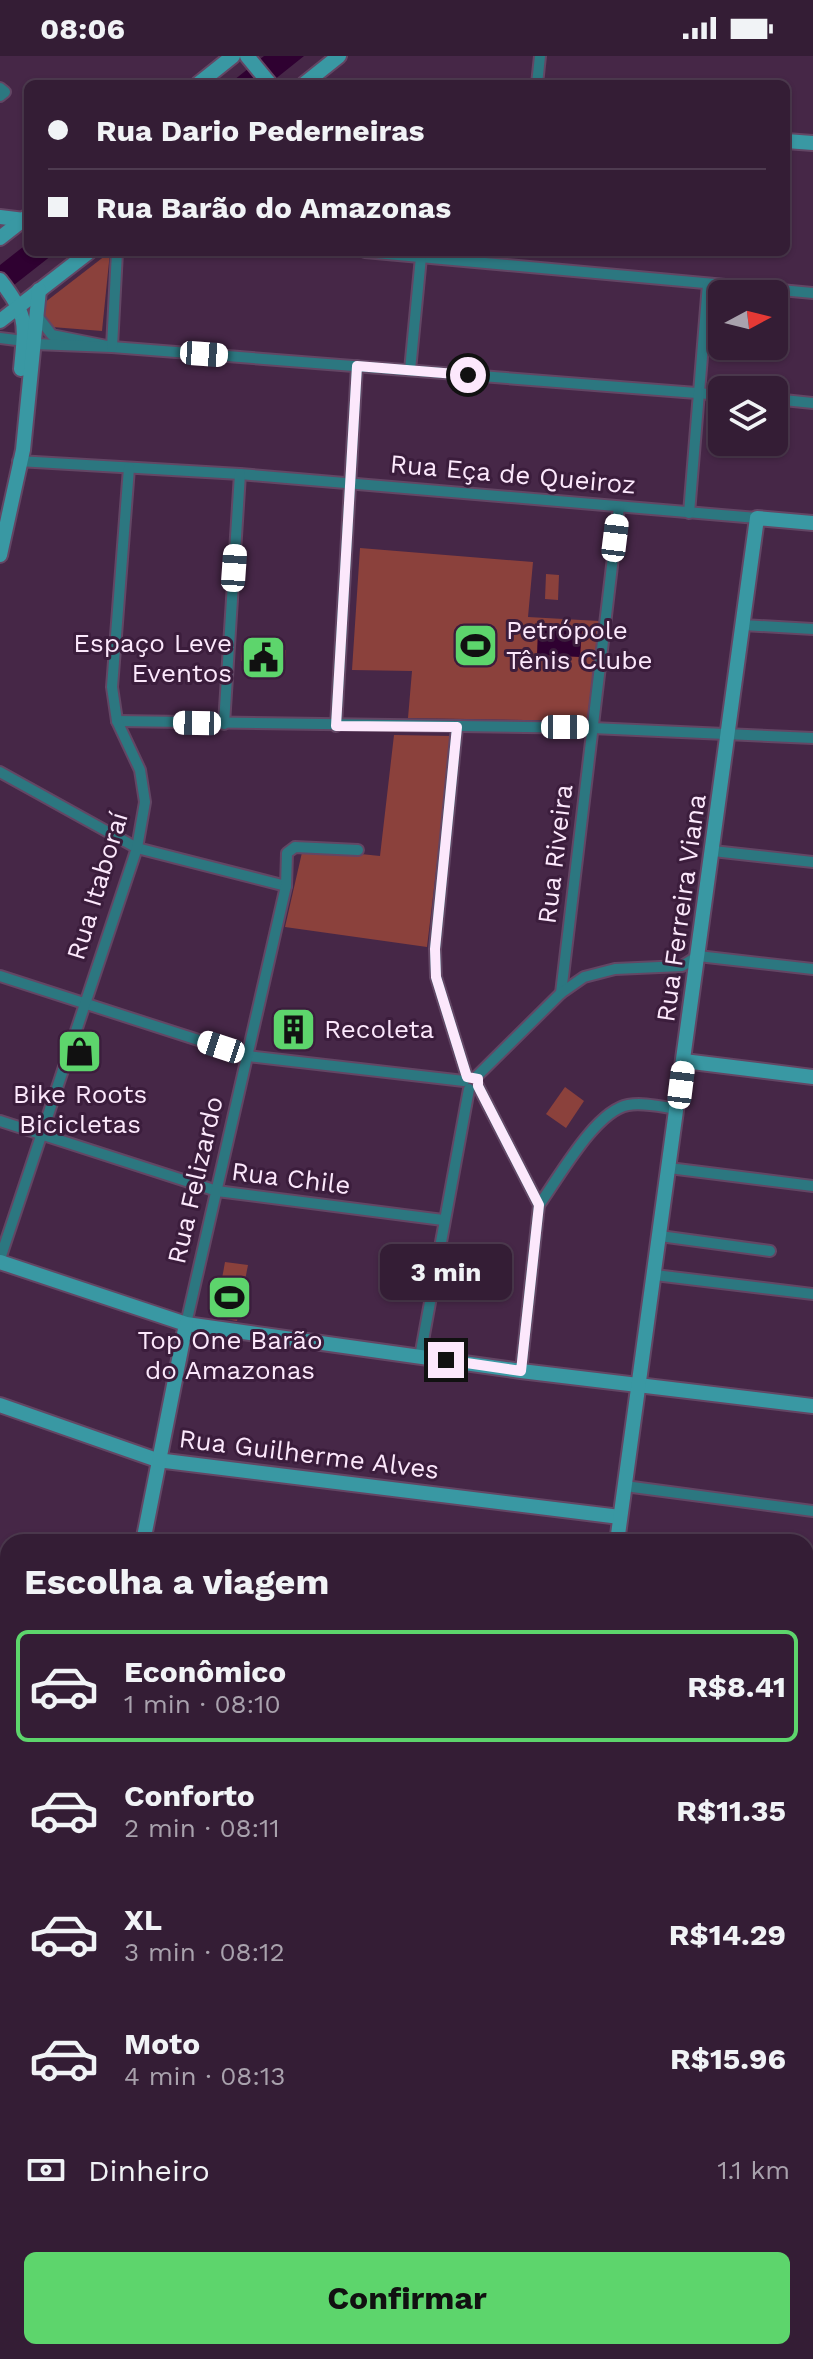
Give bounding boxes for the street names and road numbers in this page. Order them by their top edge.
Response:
street label: Rua Eça de Queiroz [389,448,637,500]
street label: Rua Riveira [532,782,578,926]
street label: Rua Ferreira Viana [650,792,712,1024]
street label: Rua Itaboraí [60,808,134,964]
street label: Rua Felizardo [161,1093,229,1267]
street label: Rua Chile [230,1156,352,1200]
street label: Rua Guilherme Alves [177,1423,441,1485]

